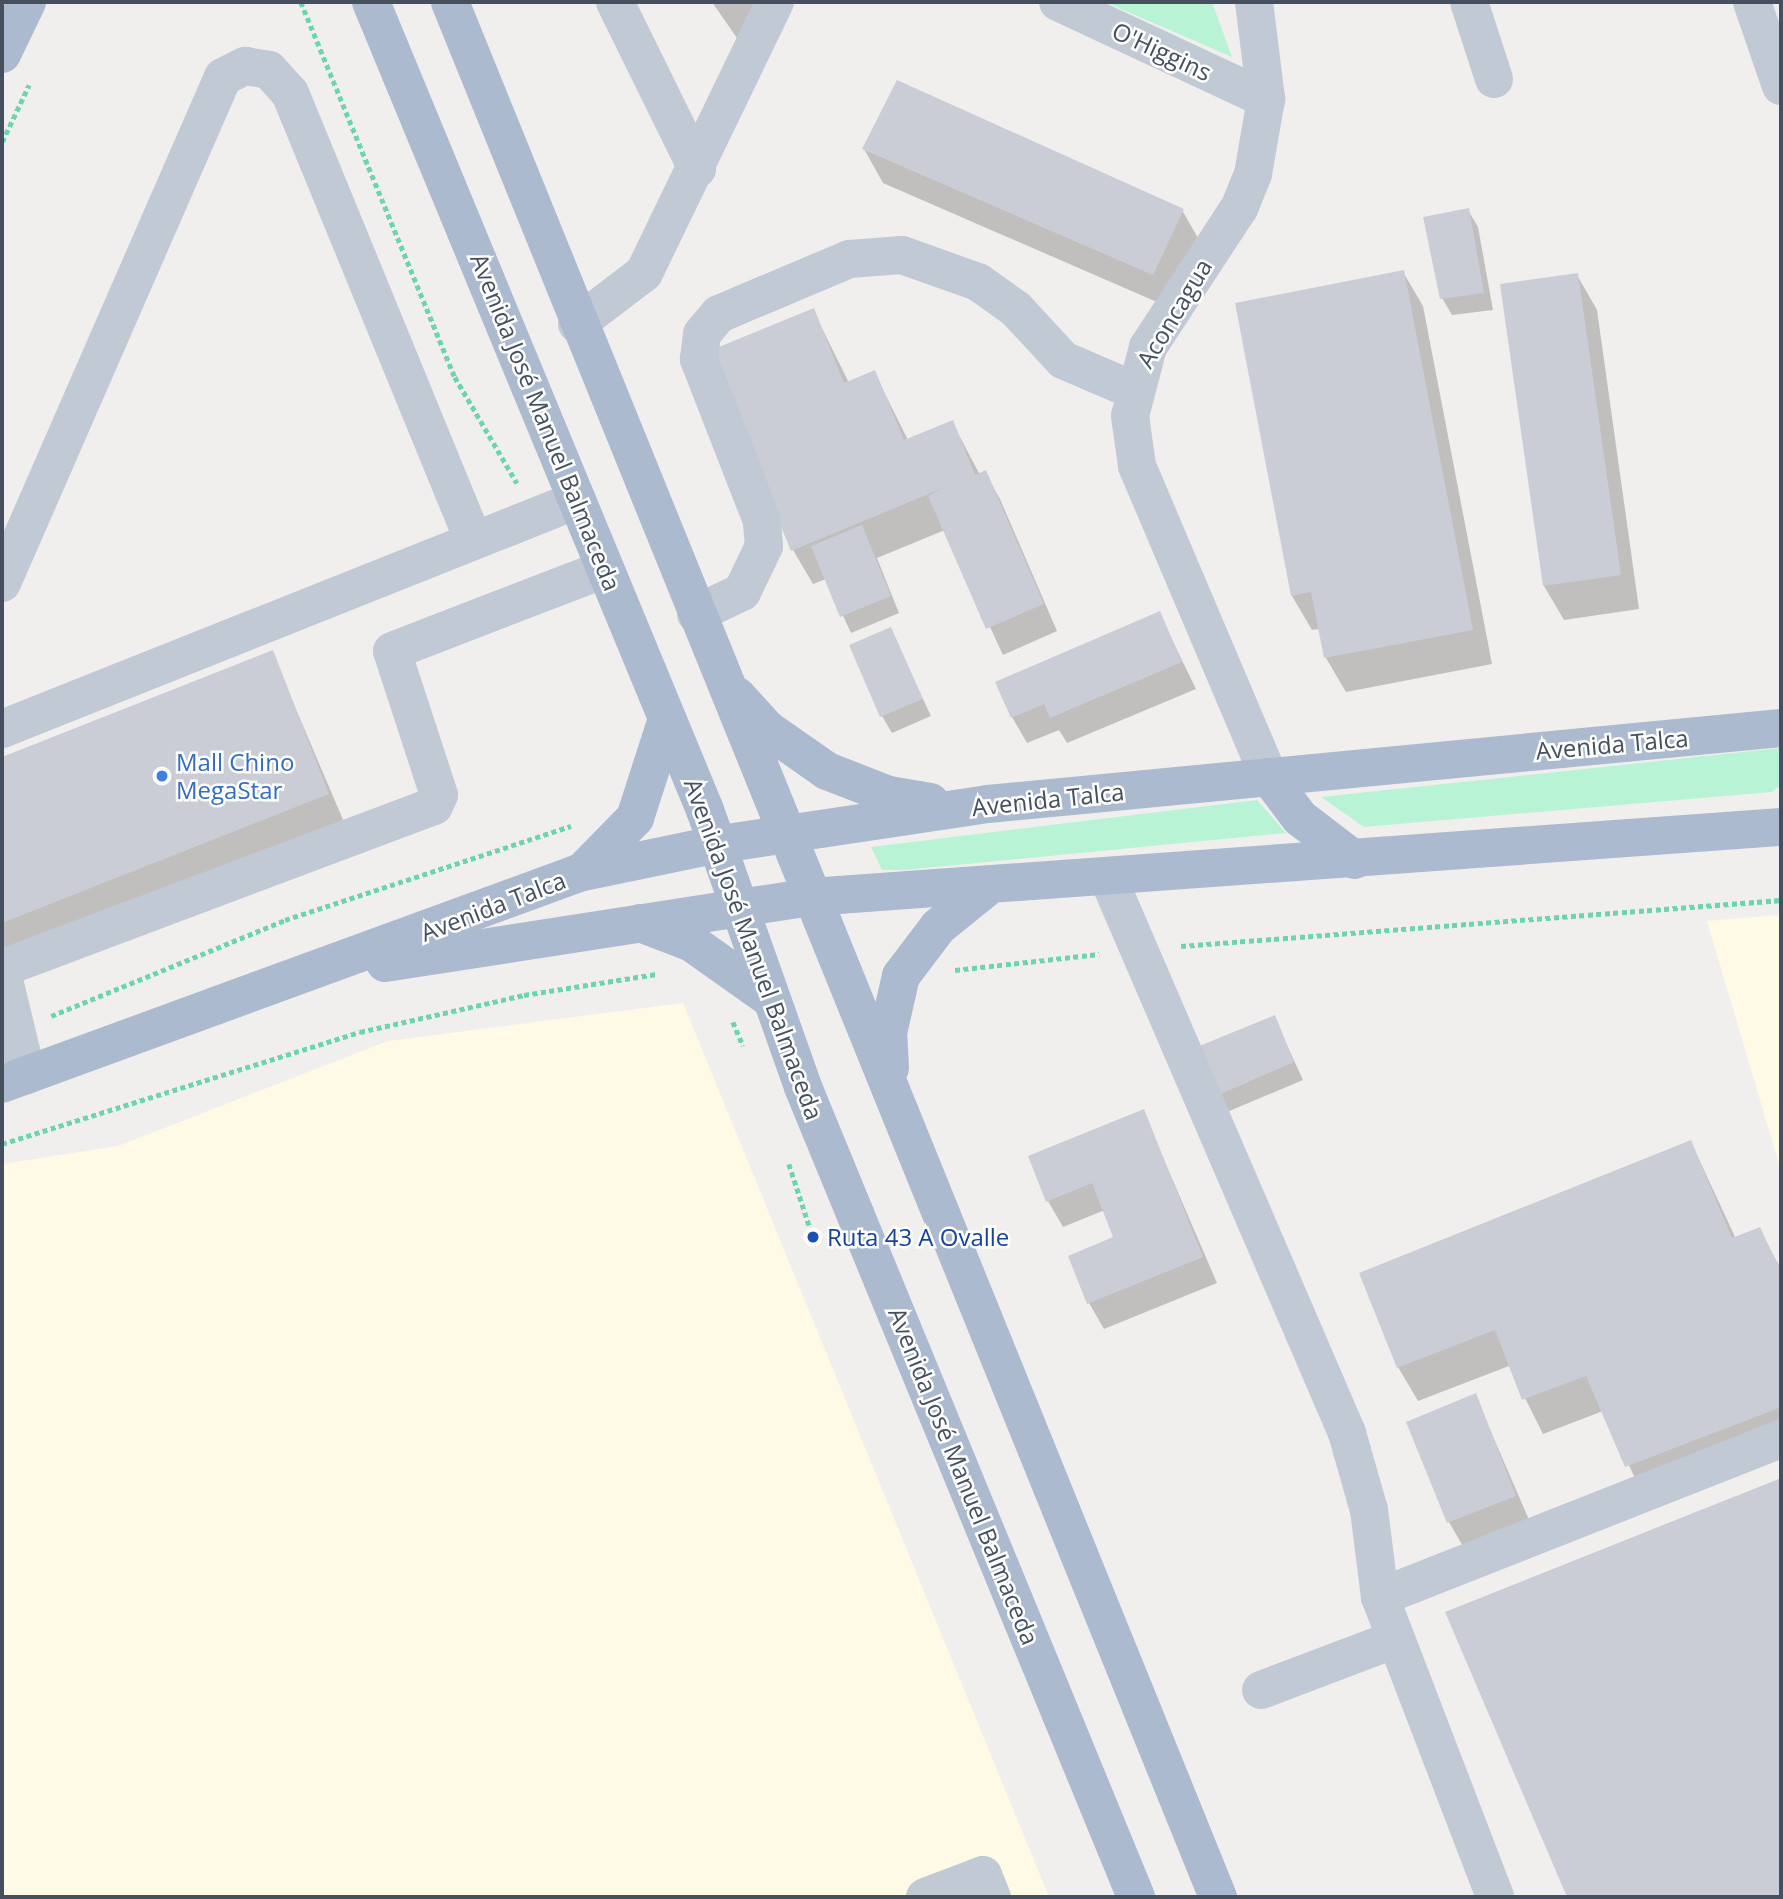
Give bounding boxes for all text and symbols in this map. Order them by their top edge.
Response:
street label: O'Higgins [1108,16,1216,86]
street label: Avenida José Manuel Balmaceda [465,249,627,595]
street label: Aconcagua [1130,253,1218,373]
street label: Avenida Talca [1534,723,1690,765]
place label: Mall Chino MegaStar [176,748,294,804]
marker: Mall Chino MegaStar [154,768,170,784]
street label: Avenida José Manuel Balmaceda [679,774,829,1124]
street label: Avenida Talca [970,777,1126,821]
street label: Avenida Talca [416,865,570,947]
place label: Ruta 43 A Ovalle [827,1223,1009,1251]
marker: Ruta 43 A Ovalle [805,1229,821,1245]
street label: Avenida José Manuel Balmaceda [883,1303,1045,1649]

